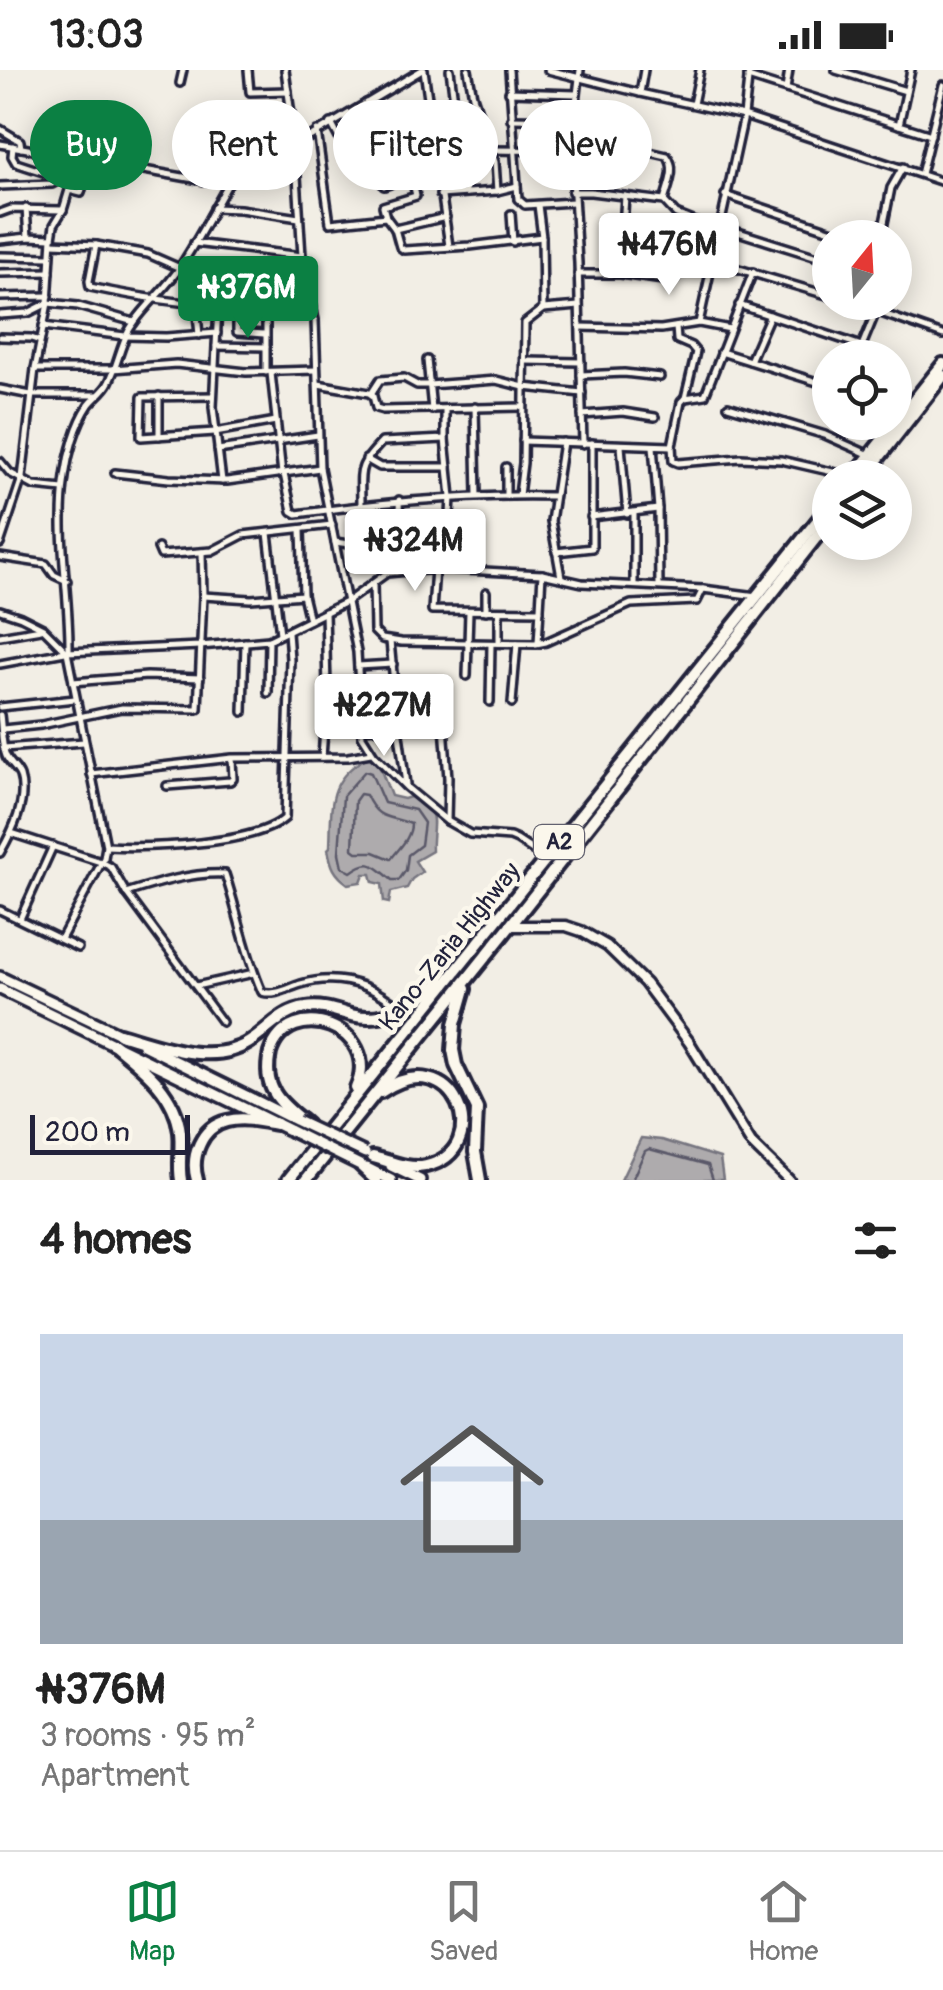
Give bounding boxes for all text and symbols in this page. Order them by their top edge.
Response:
text: 13:03 [50,11,143,59]
chip: Buy [30,100,152,190]
chip: Rent [172,100,313,190]
chip: Filters [333,100,498,190]
chip: New [518,100,652,190]
pin: ₦476M [599,213,739,298]
north arrow [812,220,912,320]
map controls [812,220,912,560]
text: ₦476M [621,225,717,265]
pin: ₦376M [178,256,318,341]
text: ₦376M [200,268,296,308]
button: locate [812,340,912,440]
button: layers [812,460,912,560]
pin: ₦324M [345,509,485,594]
text: ₦324M [367,521,463,561]
pin: ₦227M [314,674,454,759]
text: ₦227M [337,686,431,726]
road number: A2 [534,825,584,859]
street label: Kano-Zaria Highway [373,856,528,1037]
scale bar [30,1110,190,1154]
text: 200 m [45,1115,130,1150]
icon: filters [848,1213,903,1268]
text: 4 homes [40,1214,191,1266]
icon: home [382,1399,562,1579]
text: ₦376M [40,1664,166,1716]
text: 3 rooms · 95 m² [40,1716,256,1756]
text: Apartment [40,1756,189,1796]
tab: Map [125,1874,180,1969]
tab: Saved [429,1874,498,1969]
tab: Home [748,1874,818,1969]

